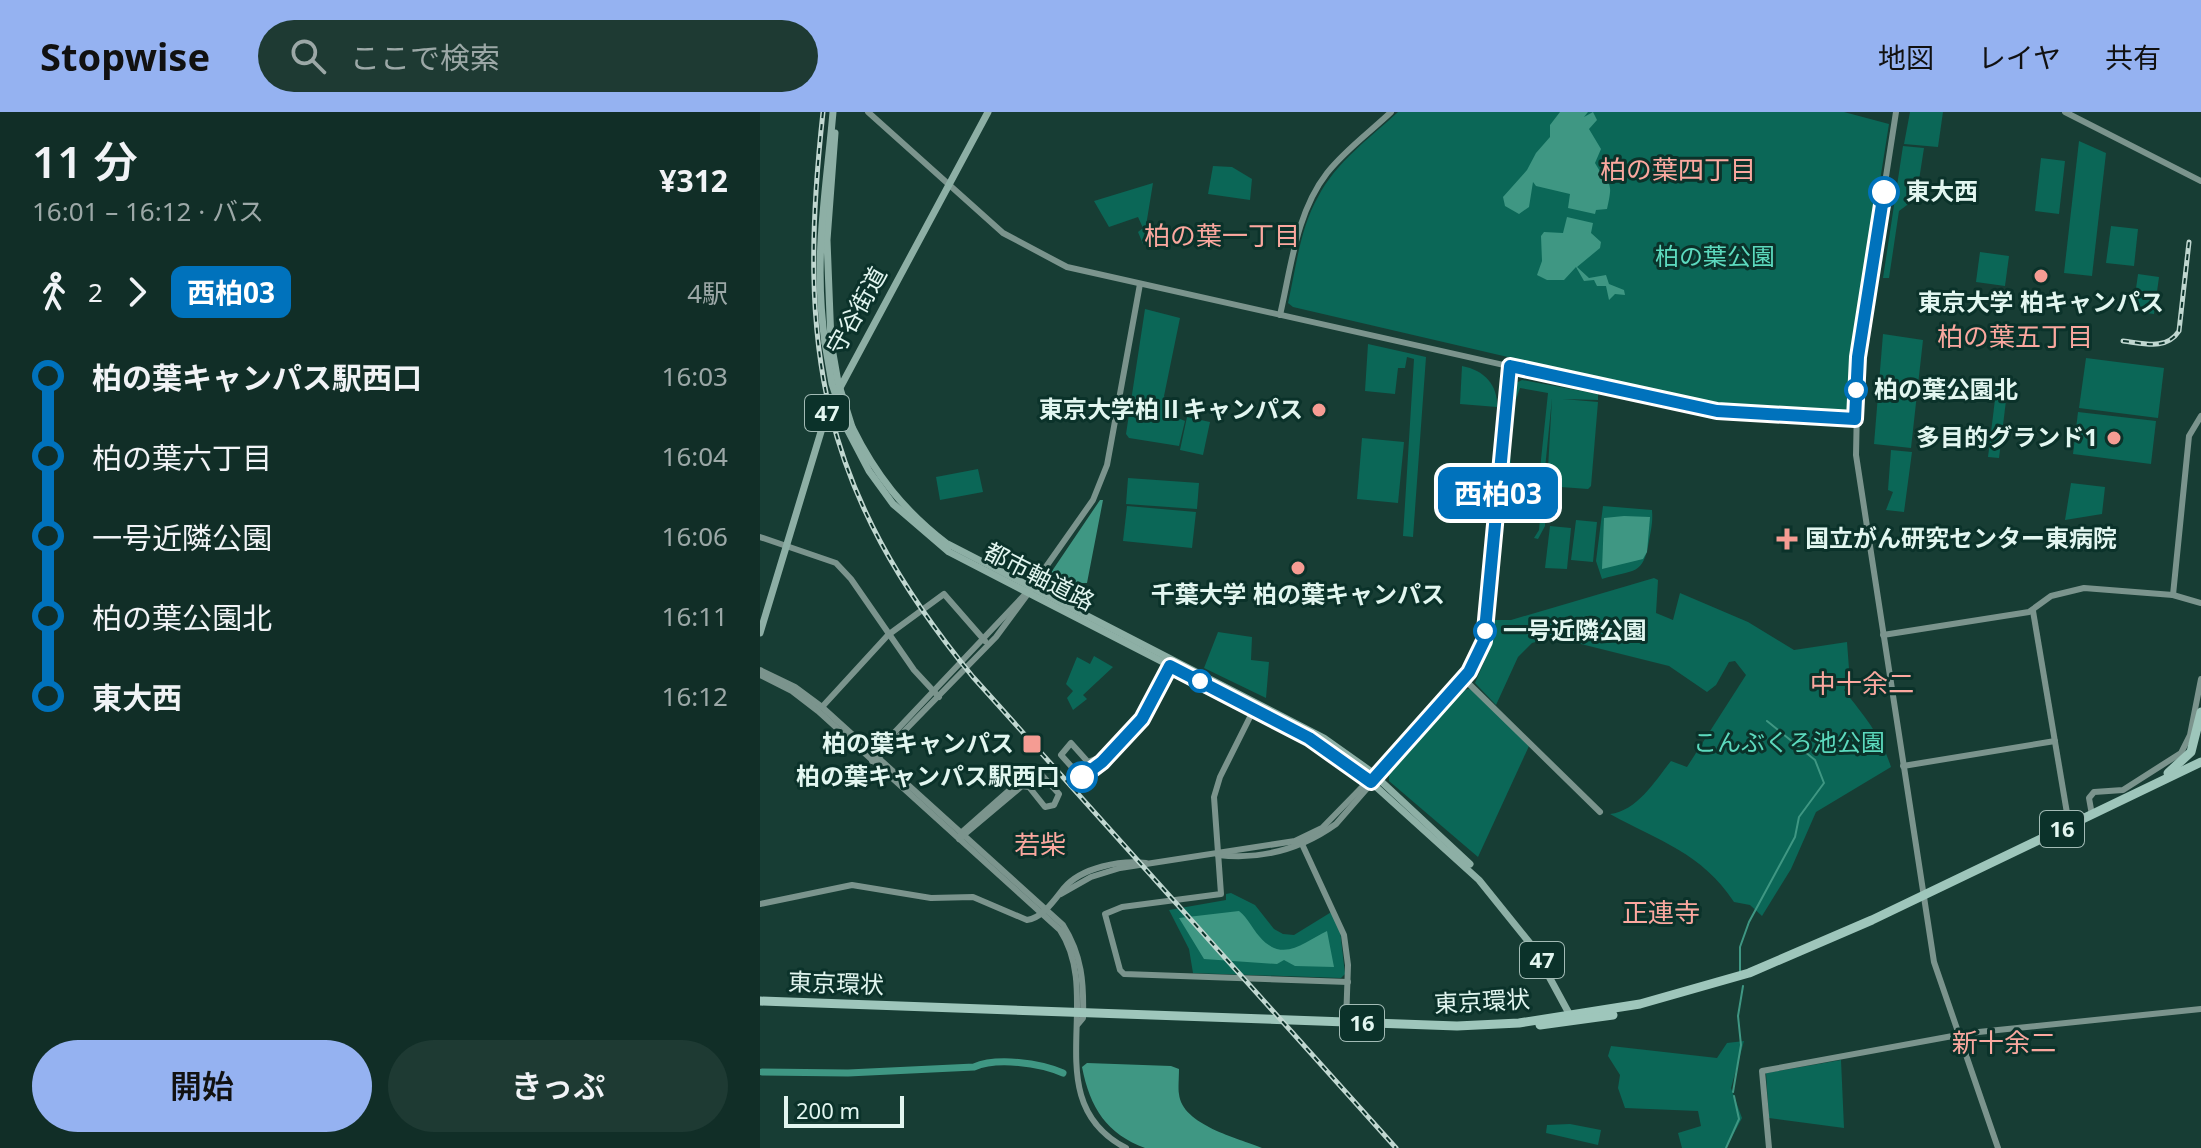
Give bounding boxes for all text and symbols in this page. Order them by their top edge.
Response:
search box [258,20,818,92]
text: Stopwise [40,30,210,82]
icon: search [286,34,330,78]
text: ここで検索 [350,37,500,78]
text: 地図 [1878,38,1934,76]
text: レイヤ [1978,38,2061,76]
text: 共有 [2105,38,2161,76]
text: 11 分 [32,131,138,191]
district label: 柏の葉四丁目 [1600,151,1756,187]
text: ¥312 [659,160,728,201]
place label: 東大西 [1906,174,1978,207]
marker: 東大西 [1869,177,1899,207]
text: 16:01 – 16:12 · バス [32,193,264,229]
district label: 柏の葉一丁目 [1144,217,1300,253]
park label: 柏の葉公園 [1655,239,1775,272]
street label: 守谷街道 [818,260,893,360]
marker: 東京大学 柏キャンパス [2032,267,2050,285]
icon: walk [32,270,76,314]
icon: forward [115,270,159,314]
text: 西柏03 [187,273,275,311]
text: 2 [88,274,103,310]
text: 4駅 [687,275,728,311]
place label: 東京大学 柏キャンパス [1918,285,2164,318]
district label: 柏の葉五丁目 [1937,318,2093,354]
text: 柏の葉キャンパス駅西口 [92,357,422,398]
text: 16:03 [662,358,728,394]
place label: 柏の葉公園北 [1874,372,2018,405]
marker: 柏の葉公園北 [1845,379,1867,401]
place label: 東京大学柏Ⅱキャンパス [1039,392,1303,425]
road number: 47 [805,395,849,431]
marker: 東京大学柏Ⅱキャンパス [1310,401,1328,419]
place label: 多目的グランド1 [1916,420,2098,453]
marker: 多目的グランド1 [2105,429,2123,447]
text: 柏の葉六丁目 [92,437,272,478]
text: 16:04 [662,438,728,474]
line badge: 西柏03 [1442,467,1554,519]
text: 西柏03 [1454,474,1542,512]
text: 一号近隣公園 [92,517,272,558]
text: 16:06 [662,518,728,554]
place label: 国立がん研究センター東病院 [1805,521,2117,554]
marker: 国立がん研究センター東病院 [1776,528,1798,550]
street label: 都市軸道路 [979,534,1101,618]
marker: 千葉大学 柏の葉キャンパス [1289,559,1307,577]
place label: 千葉大学 柏の葉キャンパス [1151,577,1445,610]
text: 柏の葉公園北 [92,597,272,638]
text: 16:11 [662,598,728,634]
place label: 一号近隣公園 [1503,613,1647,646]
marker: 一号近隣公園 [1474,620,1496,642]
district label: 中十余二 [1810,665,1914,701]
unlabelled marker [1189,670,1211,692]
text: 東大西 [92,677,182,718]
text: 16:12 [662,678,728,714]
park label: こんぶくろ池公園 [1693,725,1885,758]
place label: 柏の葉キャンパス [822,726,1014,759]
marker: 柏の葉キャンパス [1021,733,1043,755]
place label: 柏の葉キャンパス駅西口 [796,759,1060,792]
marker: 柏の葉キャンパス駅西口 [1067,762,1097,792]
road number: 16 [2040,811,2084,847]
district label: 若柴 [1014,826,1066,862]
district label: 正連寺 [1622,894,1700,930]
road number: 47 [1520,942,1564,978]
street label: 東京環状 [788,964,885,1001]
street label: 東京環状 [1433,982,1531,1019]
road number: 16 [1340,1005,1384,1041]
district label: 新十余二 [1952,1024,2056,1060]
button: 開始 [32,1040,372,1132]
button: きっぷ [388,1040,728,1132]
scale bar [784,1092,904,1128]
text: 200 m [796,1095,860,1125]

